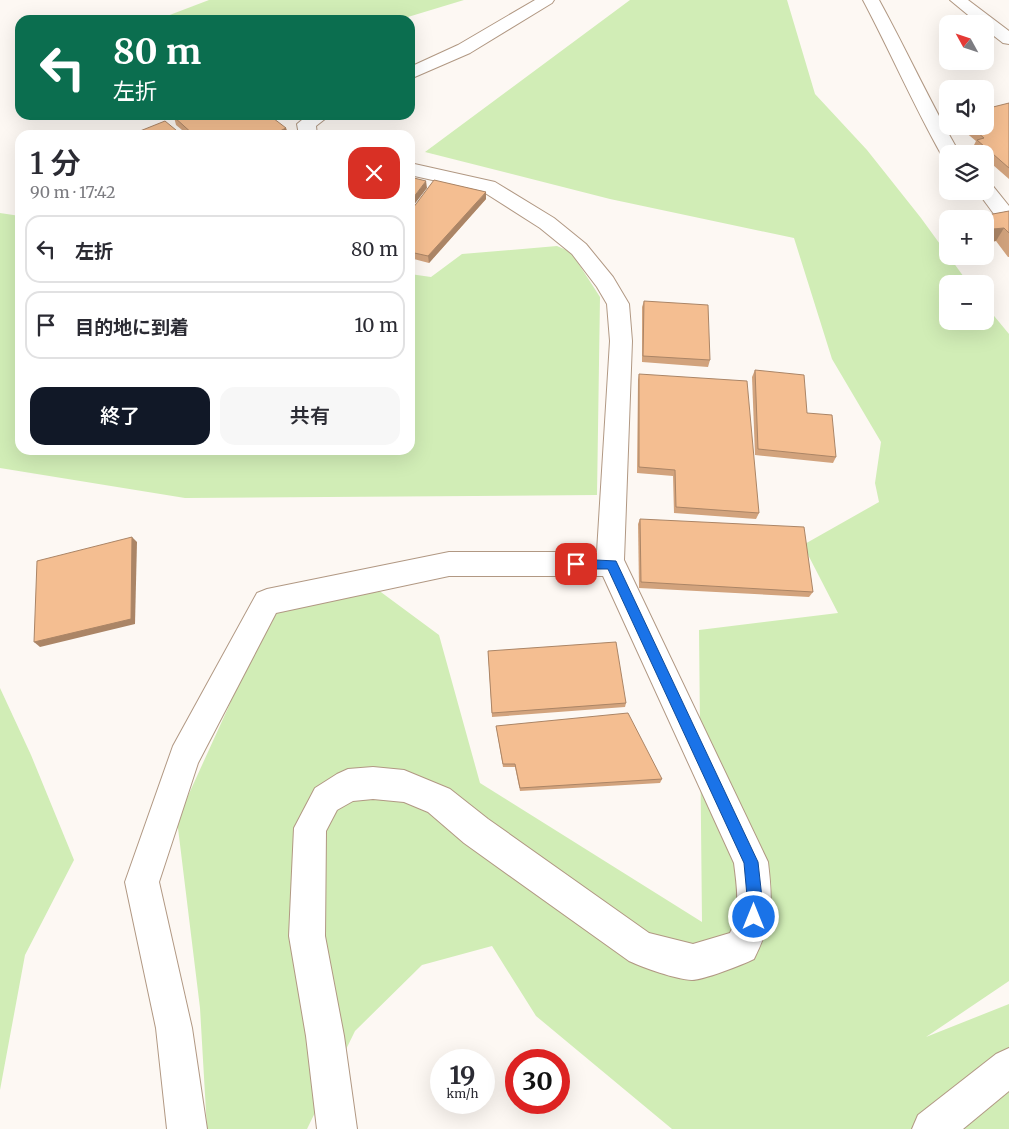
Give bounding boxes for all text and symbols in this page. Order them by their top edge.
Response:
north arrow [939,15,994,70]
map controls [939,15,994,330]
text: 80 m [113,30,201,74]
icon: left [30,35,95,100]
text: 左折 [113,77,157,105]
button: sound [939,80,994,135]
text: 1 分 [30,144,81,182]
button: layers [939,145,994,200]
button: close [348,147,400,199]
text: 90 m · 17:42 [30,182,115,202]
button: + [939,210,994,265]
icon: left [32,235,60,263]
text: 80 m [351,237,398,261]
text: 左折 [75,239,113,263]
button: − [939,275,994,330]
icon: arrive [32,311,60,339]
text: 10 m [355,313,398,337]
text: 目的地に到着 [75,315,189,339]
button: 終了 [30,387,210,445]
button: 共有 [220,387,400,445]
pin [555,543,597,585]
icon: arrive [562,550,590,578]
position arrow [727,890,779,942]
speed limit sign: 30 [505,1049,570,1114]
text: 19 [450,1059,475,1091]
text: km/h [447,1086,478,1101]

